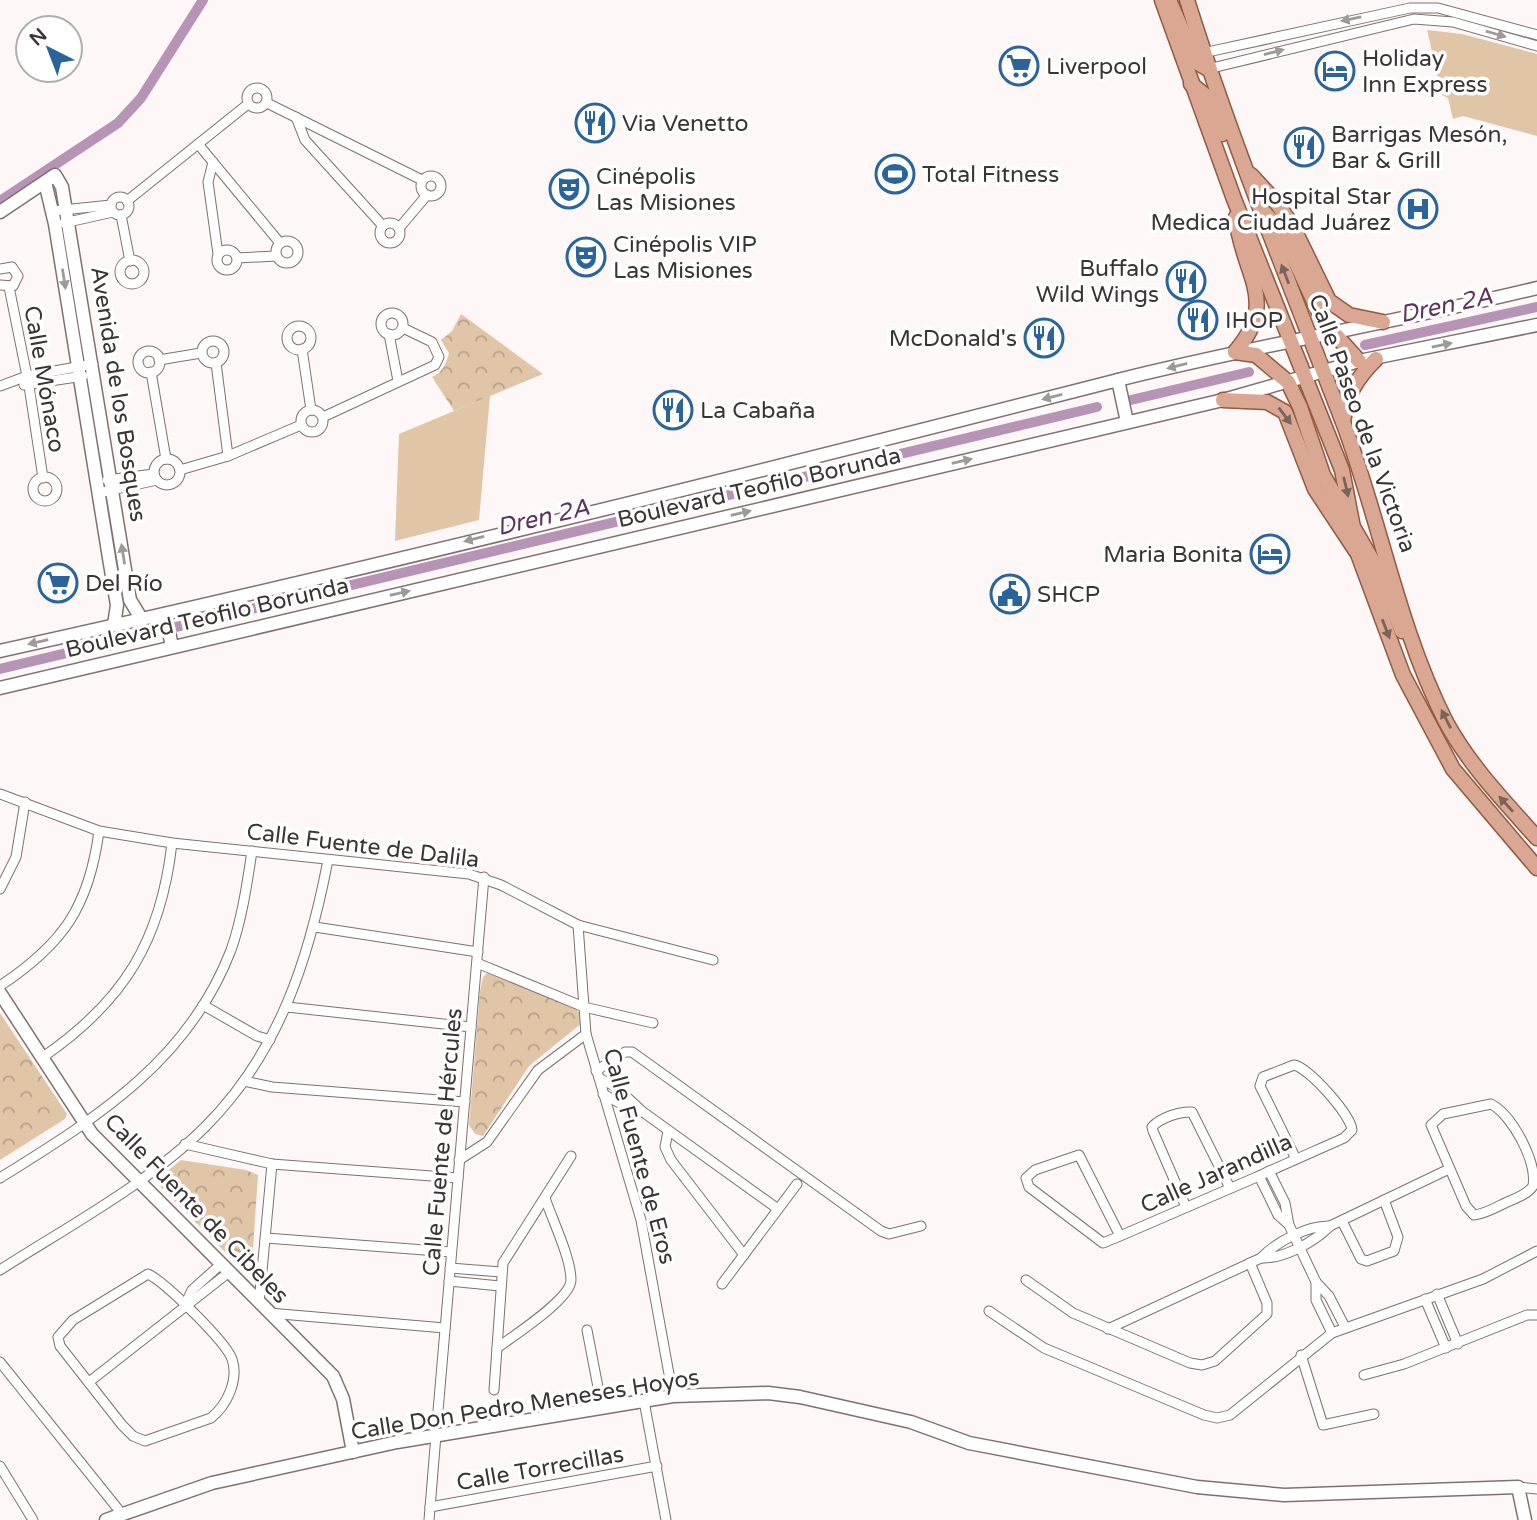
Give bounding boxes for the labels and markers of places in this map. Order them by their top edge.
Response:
supermarket icon: Liverpool [998,45,1040,87]
place label: Holiday Inn Express [1362,45,1488,99]
hotel icon: Holiday Inn Express [1314,50,1356,92]
place label: Liverpool [1046,53,1147,81]
restaurant icon: Via Venetto [574,102,616,144]
place label: Via Venetto [622,110,749,138]
place label: Barrigas Mesón, Bar & Grill [1331,121,1508,175]
restaurant icon: Barrigas Mesón, Bar & Grill [1283,126,1325,168]
sports icon: Total Fitness [874,153,916,195]
place label: Total Fitness [922,161,1059,189]
place label: Cinépolis Las Misiones [596,163,736,217]
theatre icon: Cinépolis Las Misiones [548,168,590,210]
place label: Hospital Star Medica Ciudad Juárez [1150,183,1391,237]
hospital icon: Hospital Star Medica Ciudad Juárez [1397,188,1439,230]
place label: Cinépolis VIP Las Misiones [613,231,757,285]
theatre icon: Cinépolis VIP Las Misiones [565,236,607,278]
place label: Buffalo Wild Wings [1036,255,1159,309]
restaurant icon: Buffalo Wild Wings [1165,260,1207,302]
restaurant icon: IHOP [1177,299,1219,341]
place label: IHOP [1225,307,1283,335]
restaurant icon: McDonald's [1023,317,1065,359]
place label: McDonald's [889,325,1017,353]
restaurant icon: La Cabaña [652,389,694,431]
place label: La Cabaña [700,397,815,425]
hotel icon: Maria Bonita [1249,533,1291,575]
place label: Maria Bonita [1103,541,1243,569]
supermarket icon: Del Río [37,562,79,604]
place label: Del Río [85,570,163,598]
public building icon: SHCP [989,573,1031,615]
place label: SHCP [1037,581,1100,609]

